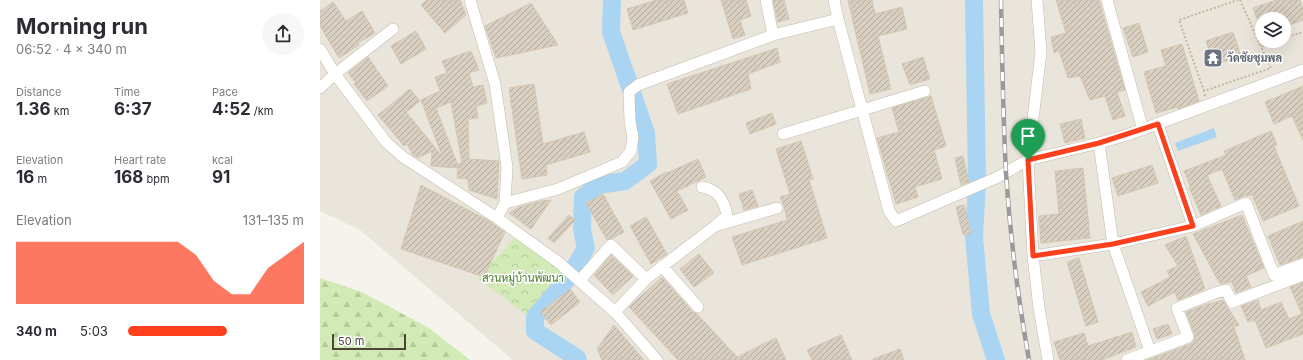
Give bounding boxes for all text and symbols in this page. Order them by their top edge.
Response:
map controls [1255,12,1291,48]
button: layers [1255,12,1291,48]
text: Morning run [16,13,148,39]
button: share [262,13,304,55]
text: 06:52 · 4 × 340 m [16,41,127,57]
temple icon: วัดชัยชุมพล [1202,47,1224,69]
place label: วัดชัยชุมพล [1227,51,1282,66]
text: Distance [16,85,61,99]
text: Time [114,85,140,99]
text: Pace [212,85,238,99]
text: 1.36 [16,99,51,119]
text: 6:37 [114,99,152,119]
text: 4:52 [212,99,251,119]
text: km [51,104,69,118]
text: /km [251,104,273,118]
pin [1011,119,1045,160]
icon: arrive [1017,125,1039,147]
text: Elevation [16,153,63,167]
text: Heart rate [114,153,166,167]
text: kcal [212,153,233,167]
text: 16 [16,167,34,187]
text: 168 [114,167,143,187]
text: 91 [212,167,230,187]
text: m [34,172,47,186]
text: bpm [143,172,170,186]
text: Elevation [16,212,72,228]
text: 131–135 m [243,212,304,228]
park label: สวนหมู่บ้านพัฒนา [482,271,564,286]
text: 340 m [16,323,57,339]
text: 5:03 [80,323,108,339]
scale bar [332,332,406,351]
text: 50 m [338,334,364,348]

